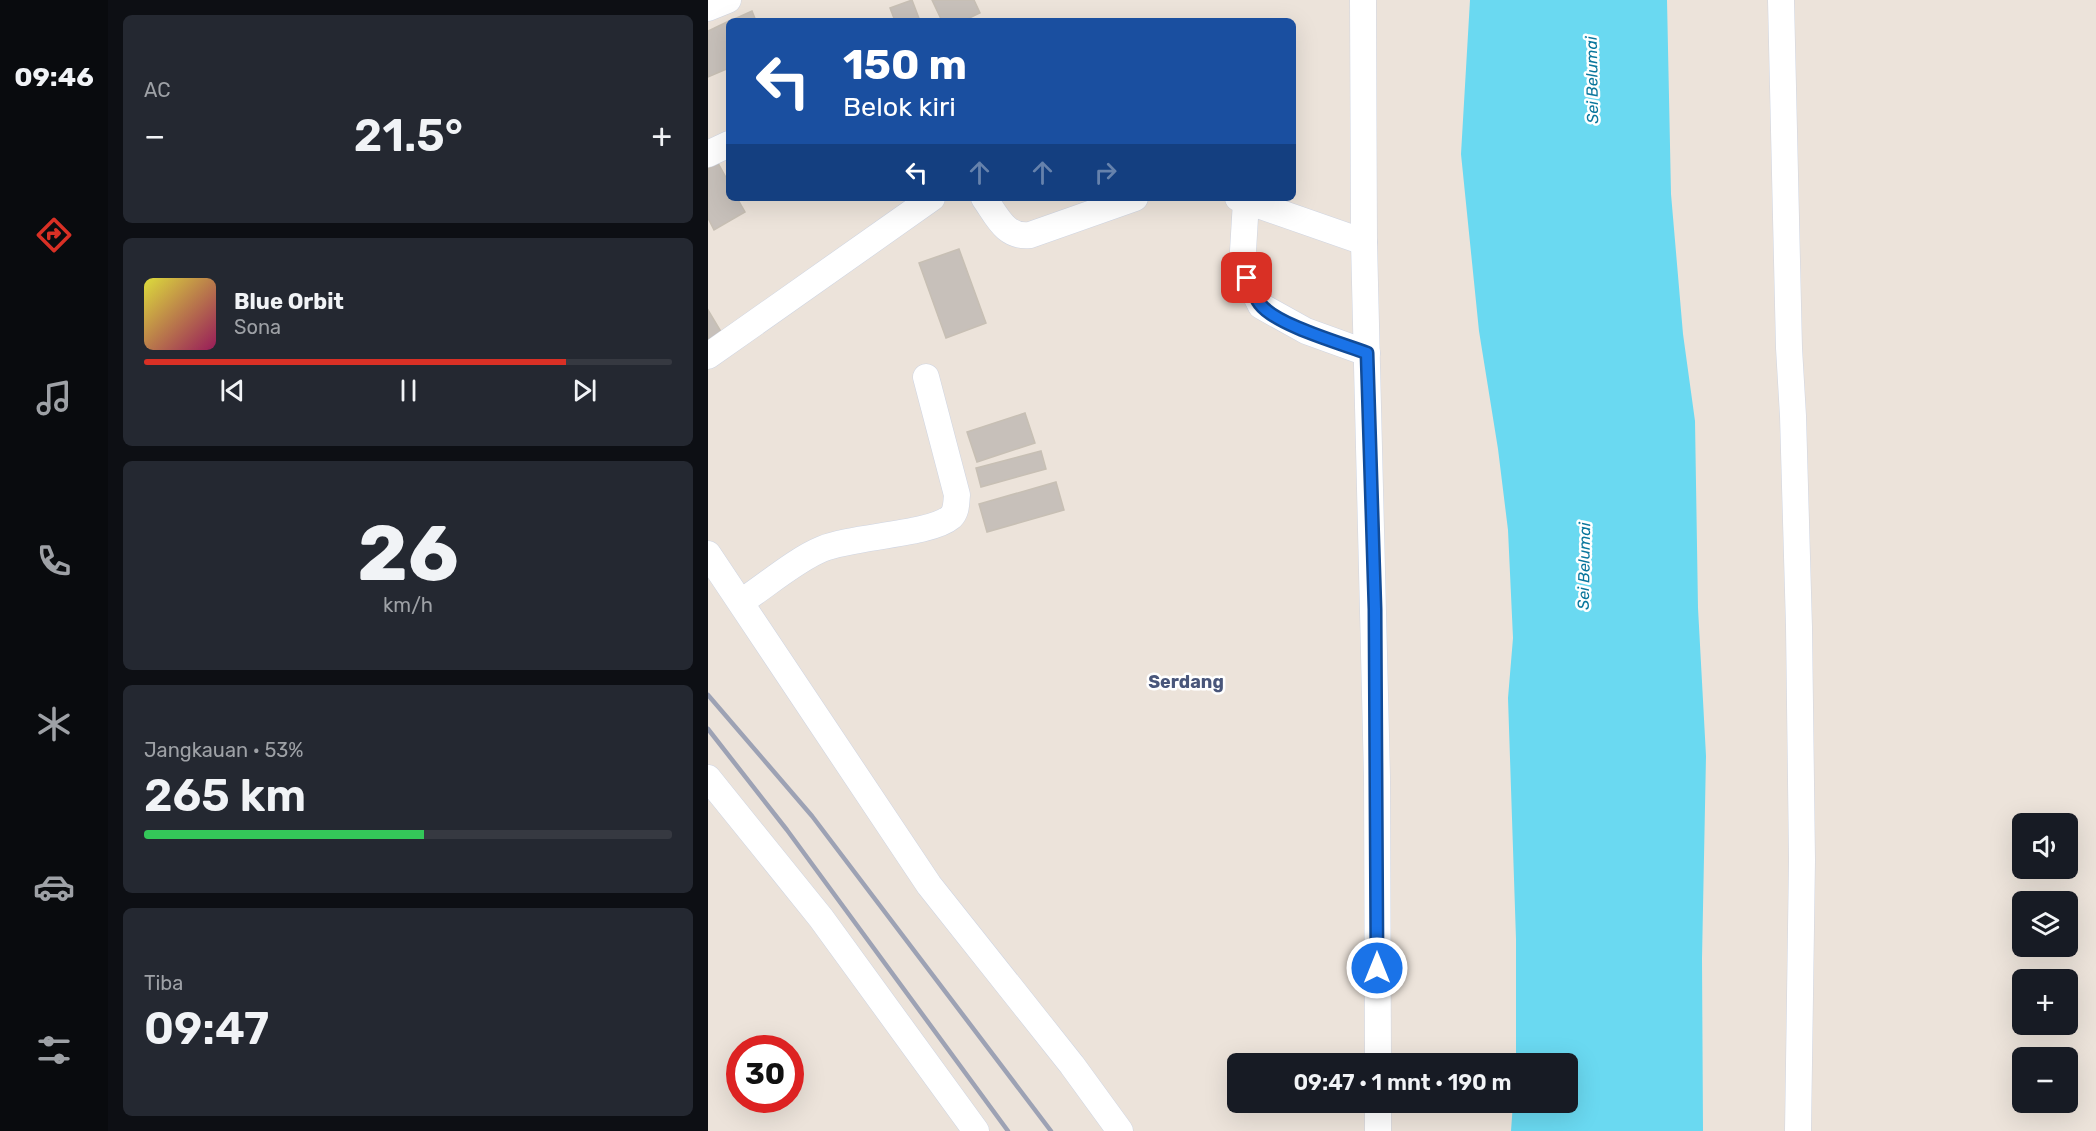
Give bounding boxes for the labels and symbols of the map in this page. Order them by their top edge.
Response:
water label: Sei Belumai [1582,35,1602,124]
pin [1221,252,1272,303]
water label: Sei Belumai [1574,521,1594,610]
district label: Serdang [1148,671,1224,693]
position arrow [1345,936,1409,1000]
speed limit sign: 30 [726,1035,804,1113]

